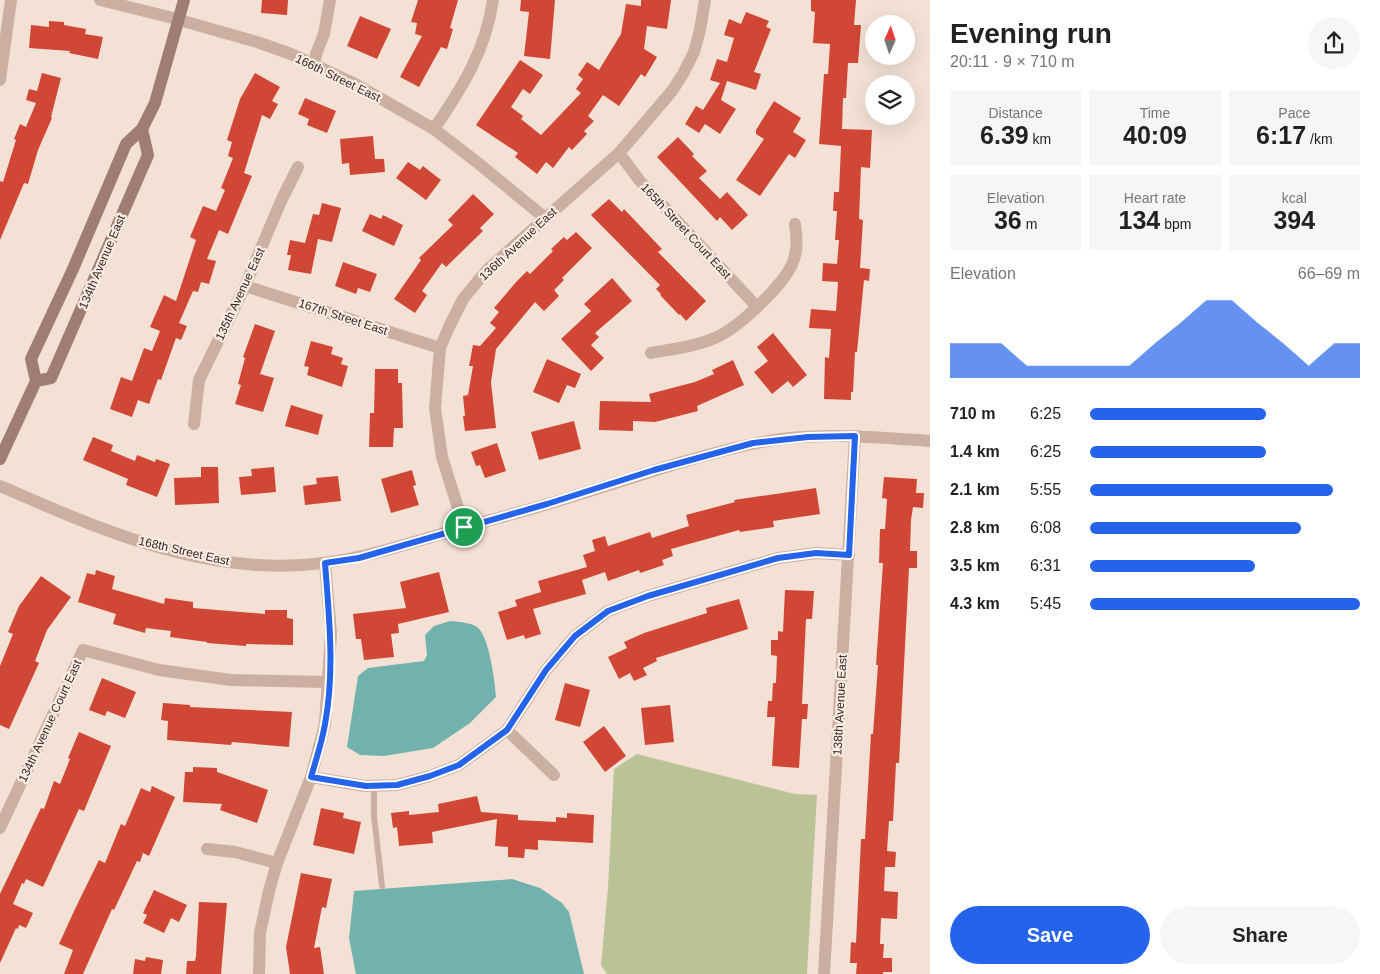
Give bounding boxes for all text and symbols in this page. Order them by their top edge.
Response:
north arrow [865,15,915,65]
map controls [865,15,915,125]
button: share [1308,17,1360,69]
text: Evening run [950,18,1112,49]
street label: 166th Street East [293,51,383,105]
text: 20:11 · 9 × 710 m [950,53,1075,70]
button: layers [865,75,915,125]
text: Distance [988,105,1043,121]
text: Time [1140,105,1170,121]
text: Pace [1278,105,1310,121]
text: 6.39 [980,121,1029,149]
text: 40:09 [1123,121,1187,149]
text: 6:17 [1256,121,1306,149]
text: km [1029,131,1051,147]
text: /km [1306,131,1333,147]
street label: 165th Street Court East [638,180,734,282]
text: Elevation [987,190,1044,206]
text: Heart rate [1124,190,1186,206]
text: kcal [1282,190,1307,206]
street label: 136th Avenue East [476,204,560,283]
text: 36 [994,206,1022,234]
text: 134 [1119,206,1160,234]
text: 394 [1273,206,1315,234]
street label: 134th Avenue East [76,212,128,311]
text: m [1022,216,1037,232]
text: bpm [1160,216,1191,232]
street label: 135th Avenue East [212,245,268,343]
text: Elevation [950,265,1016,282]
text: 66–69 m [1298,265,1360,282]
street label: 167th Street East [297,296,390,338]
text: 710 m [950,405,995,422]
text: 6:25 [1030,405,1061,422]
text: 1.4 km [950,443,1000,460]
text: 6:25 [1030,443,1061,460]
text: 2.1 km [950,481,1000,498]
text: 5:55 [1030,481,1061,498]
pin [443,506,485,548]
icon: arrive [450,513,478,541]
text: 2.8 km [950,519,1000,536]
text: 6:08 [1030,519,1061,536]
street label: 168th Street East [137,534,231,568]
text: 3.5 km [950,557,1000,574]
text: 6:31 [1030,557,1061,574]
text: 4.3 km [950,595,1000,612]
text: 5:45 [1030,595,1061,612]
street label: 138th Avenue East [830,654,850,756]
street label: 134th Avenue Court East [16,657,85,784]
button: Save [950,906,1150,964]
button: Share [1160,906,1360,964]

